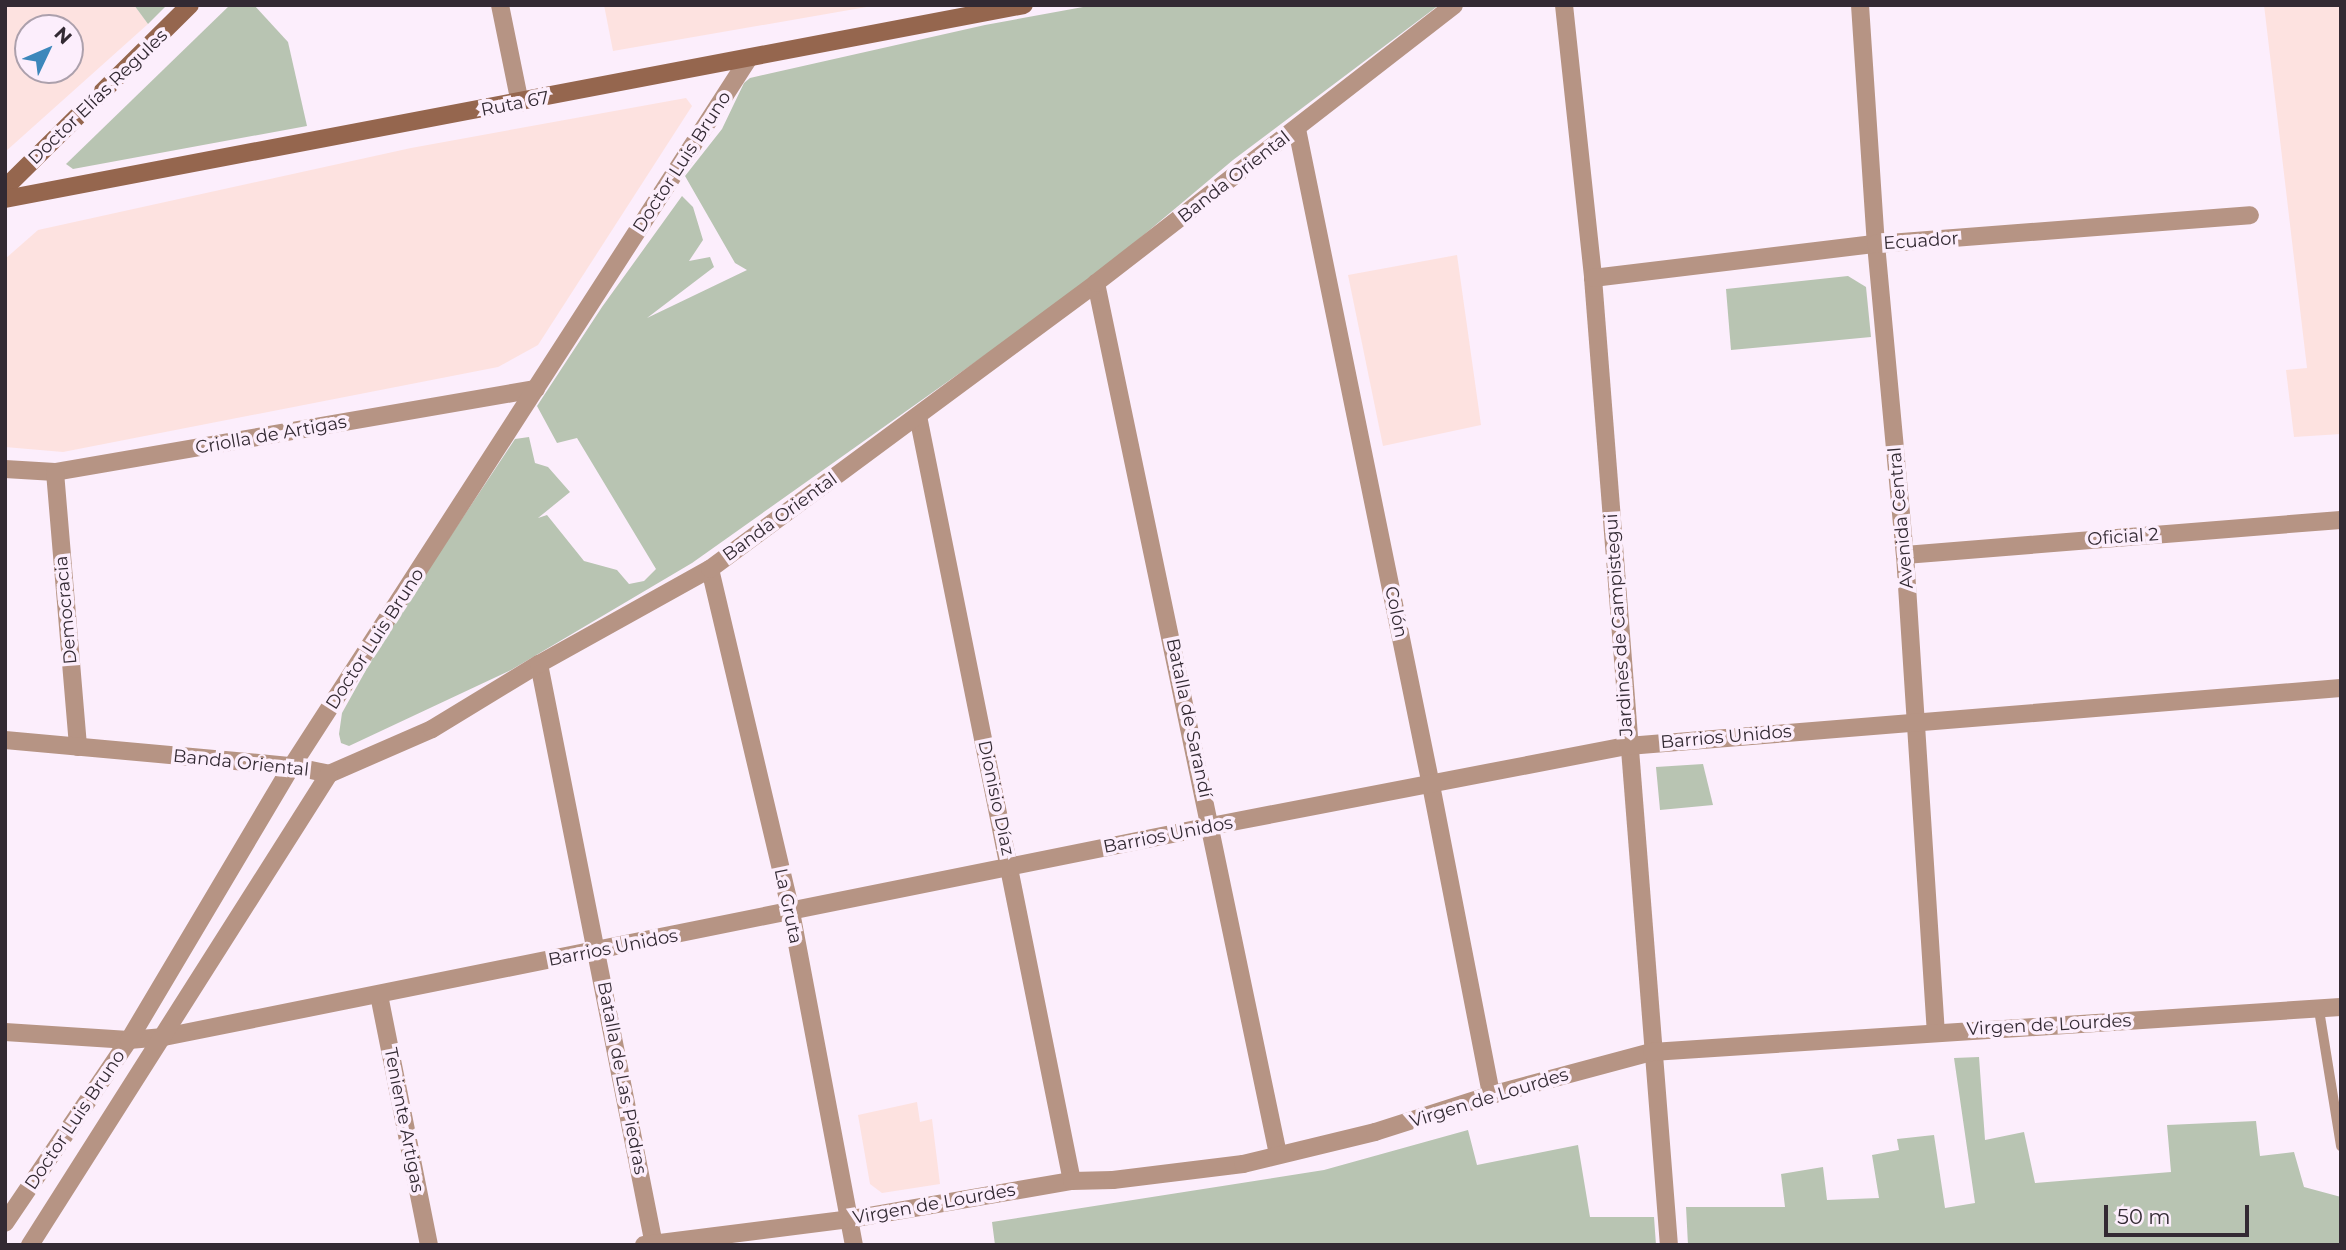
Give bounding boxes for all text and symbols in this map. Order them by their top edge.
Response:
north arrow [14,14,84,84]
text: N [49,22,77,49]
street label: Doctor Elías Regules [24,25,172,169]
street label: Ruta 67 [479,87,551,121]
street label: Doctor Luis Bruno [628,87,736,237]
street label: Banda Oriental [1174,127,1294,227]
street label: Ecuador [1883,228,1959,254]
street label: Criolla de Artigas [194,411,348,459]
street label: Avenida Central [1884,446,1918,590]
street label: Banda Oriental [718,468,842,566]
street label: Jardines de Campistegui [1600,513,1638,737]
street label: Oficial 2 [2087,524,2159,550]
street label: Democracia [50,555,82,665]
street label: Doctor Luis Bruno [321,564,429,714]
street label: Colón [1380,584,1412,640]
street label: Batalla de Sarandí [1162,636,1216,800]
street label: Barrios Unidos [1660,721,1792,753]
street label: Dionisio Díaz [973,738,1019,858]
street label: Banda Oriental [172,745,310,781]
street label: Barrios Unidos [1101,812,1235,858]
street label: La Gruta [769,866,807,946]
street label: Barrios Unidos [546,925,680,971]
street label: Batalla de Las Piedras [593,980,651,1176]
street label: Virgen de Lourdes [1966,1010,2132,1040]
street label: Doctor Luis Bruno [20,1046,130,1194]
street label: Teniente Artigas [379,1046,429,1194]
street label: Virgen de Lourdes [1407,1064,1571,1132]
street label: Virgen de Lourdes [851,1179,1017,1229]
scale bar [2108,1190,2253,1234]
text: 50 m [2117,1204,2171,1229]

